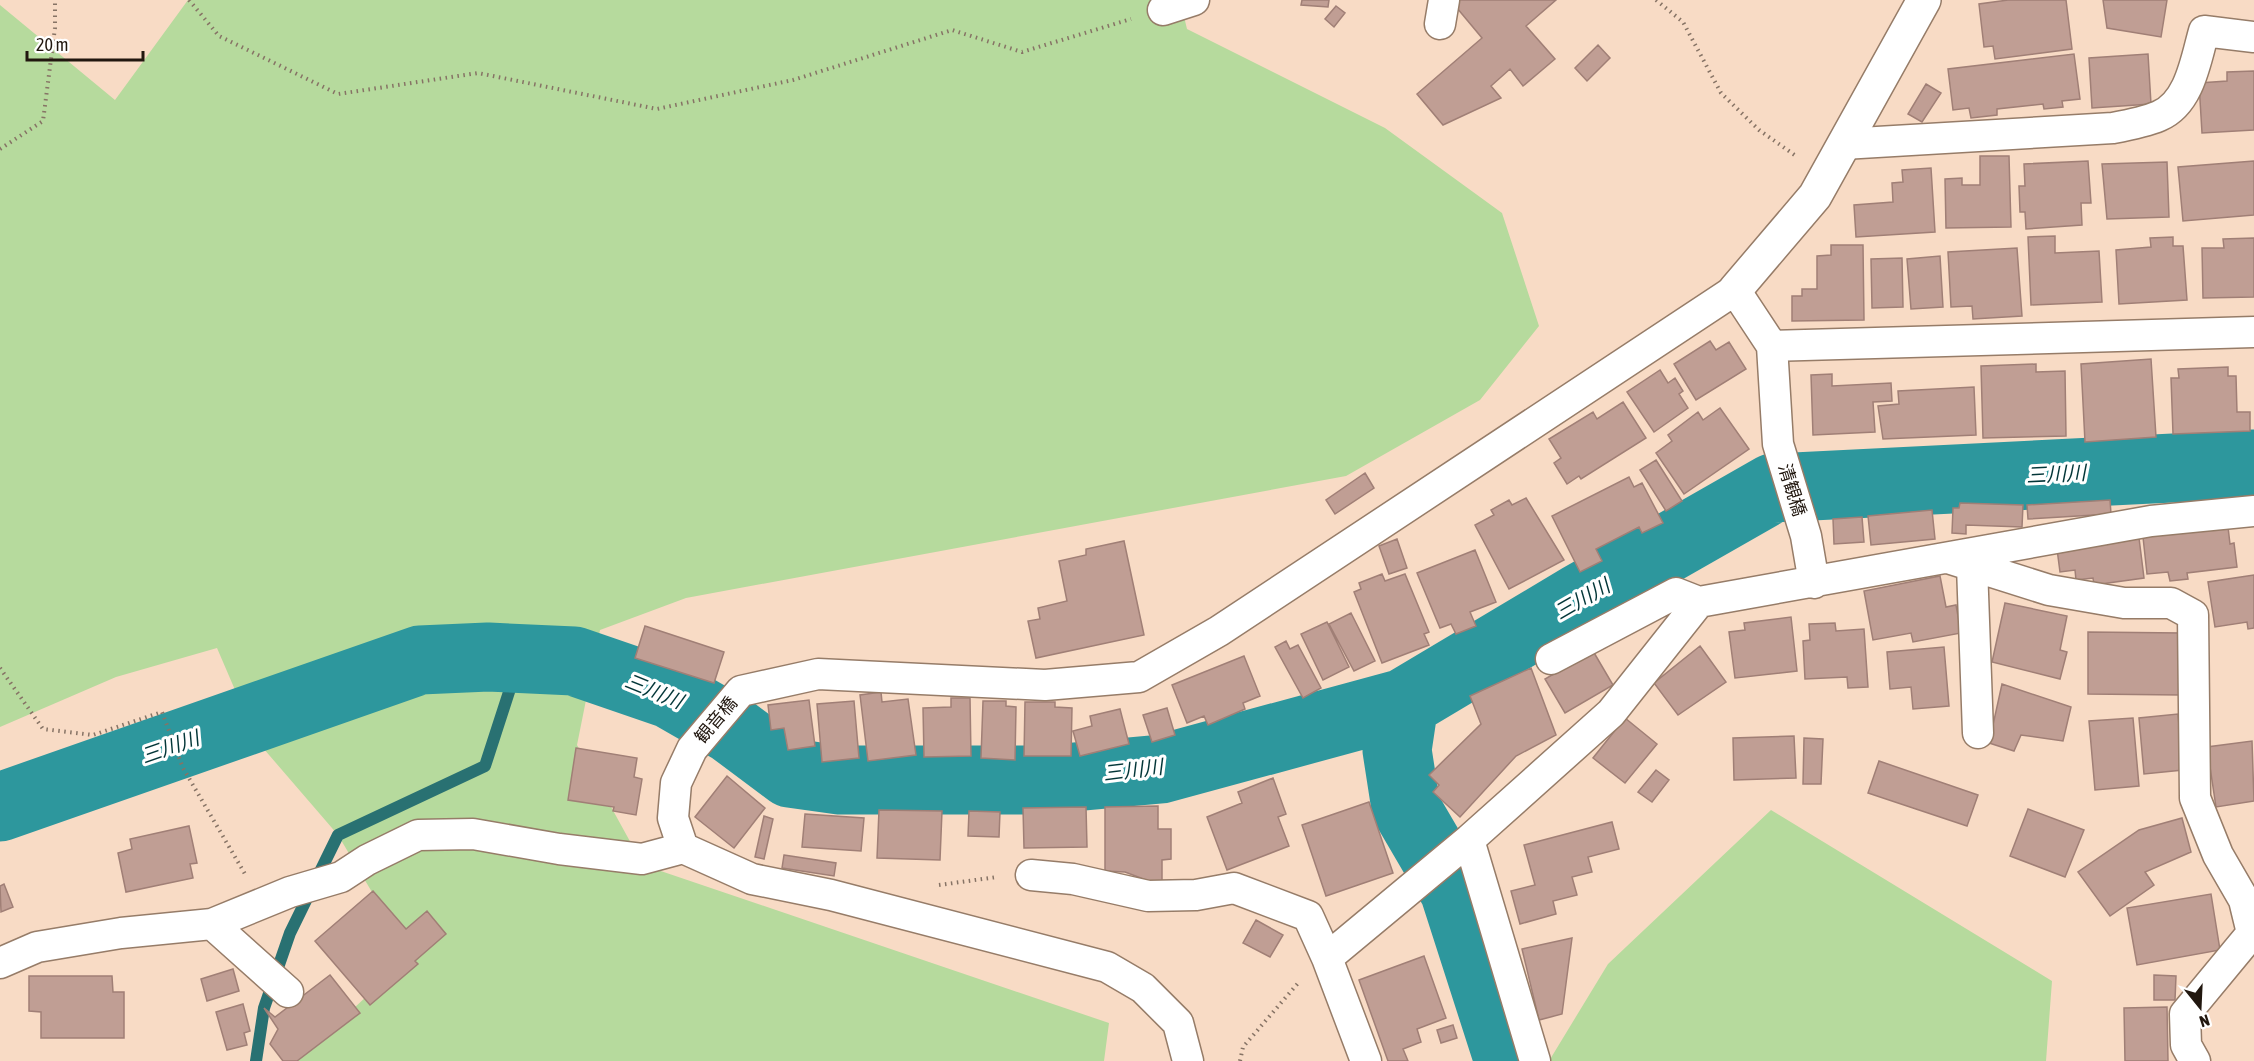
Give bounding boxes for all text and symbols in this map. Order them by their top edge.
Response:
scale bar [27,24,142,62]
text: 20 m [36,34,68,55]
water label: 三川川 [2025,460,2089,487]
street label: 清観橋 [1775,461,1810,519]
water label: 三川川 [1550,573,1615,624]
water label: 三川川 [622,669,688,713]
street label: 観音橋 [690,692,741,747]
water label: 三川川 [138,725,204,767]
water label: 三川川 [1102,754,1166,785]
north arrow [2170,977,2230,1037]
text: N [2197,1011,2212,1031]

